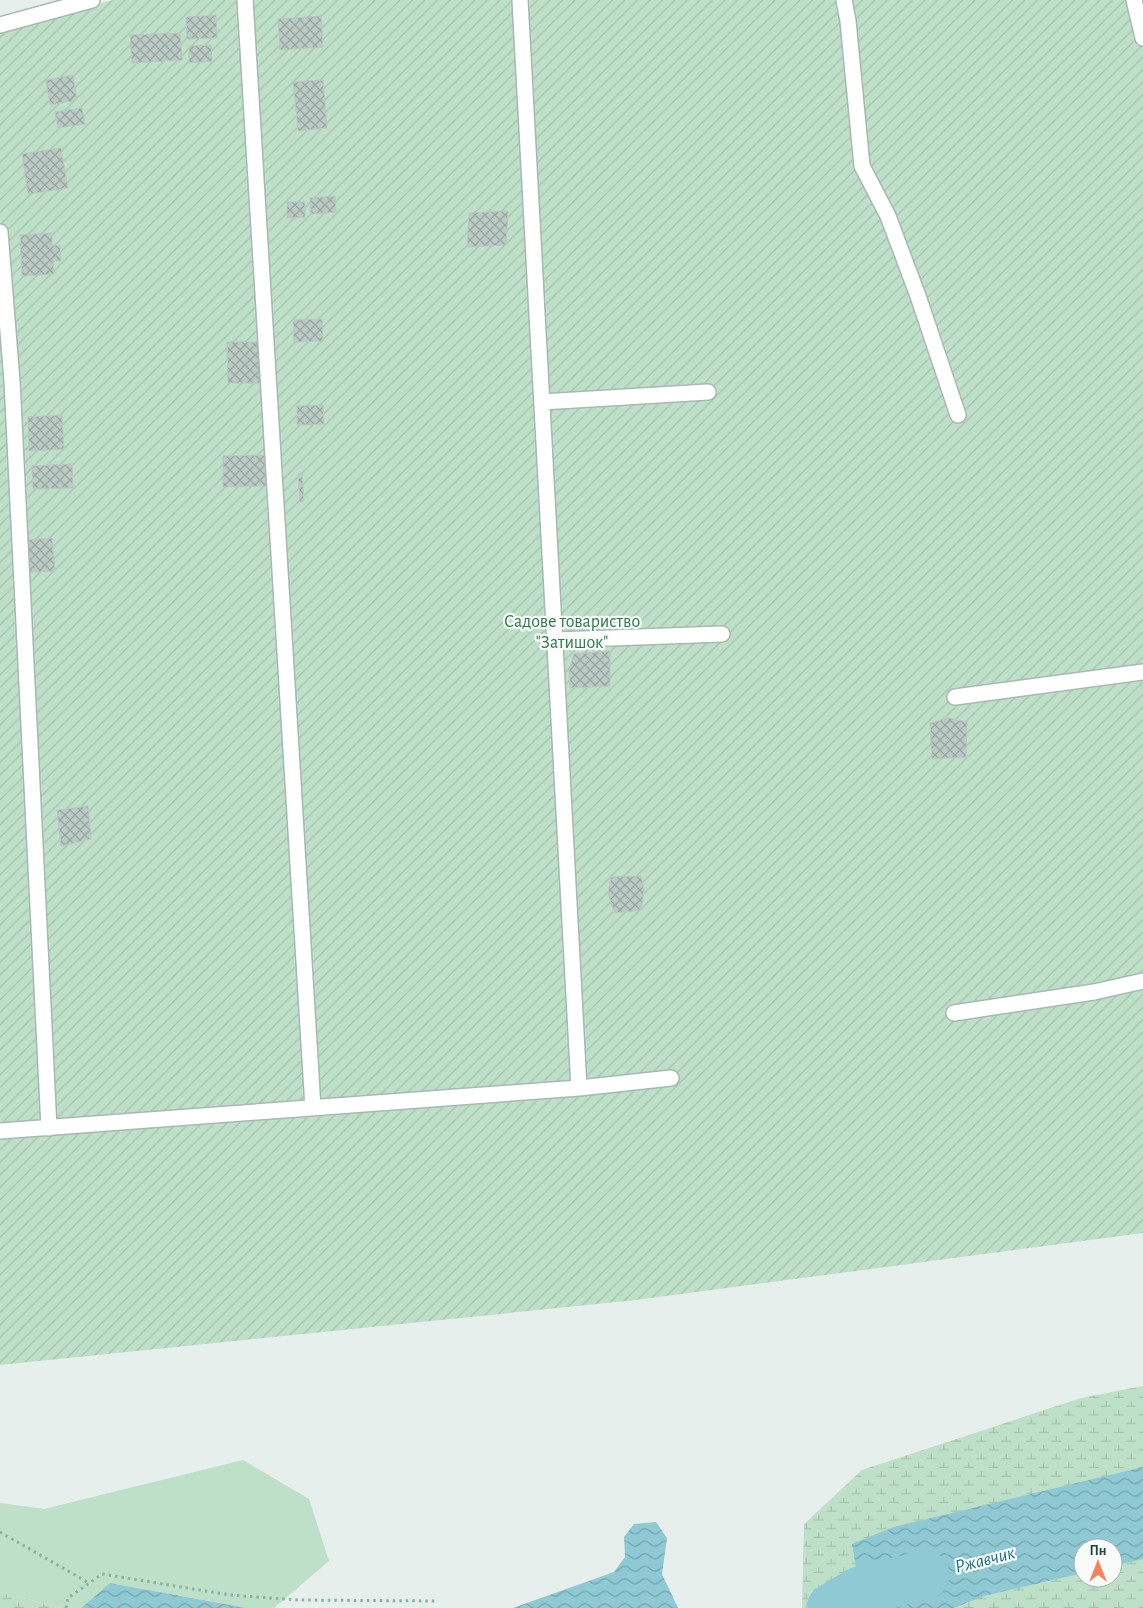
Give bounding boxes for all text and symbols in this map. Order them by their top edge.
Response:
park label: Садове товариство "Затишок" [504,613,640,652]
north arrow [1073,1538,1123,1588]
water label: Ржавчик [953,1543,1017,1577]
text: Пн [1089,1544,1107,1558]

